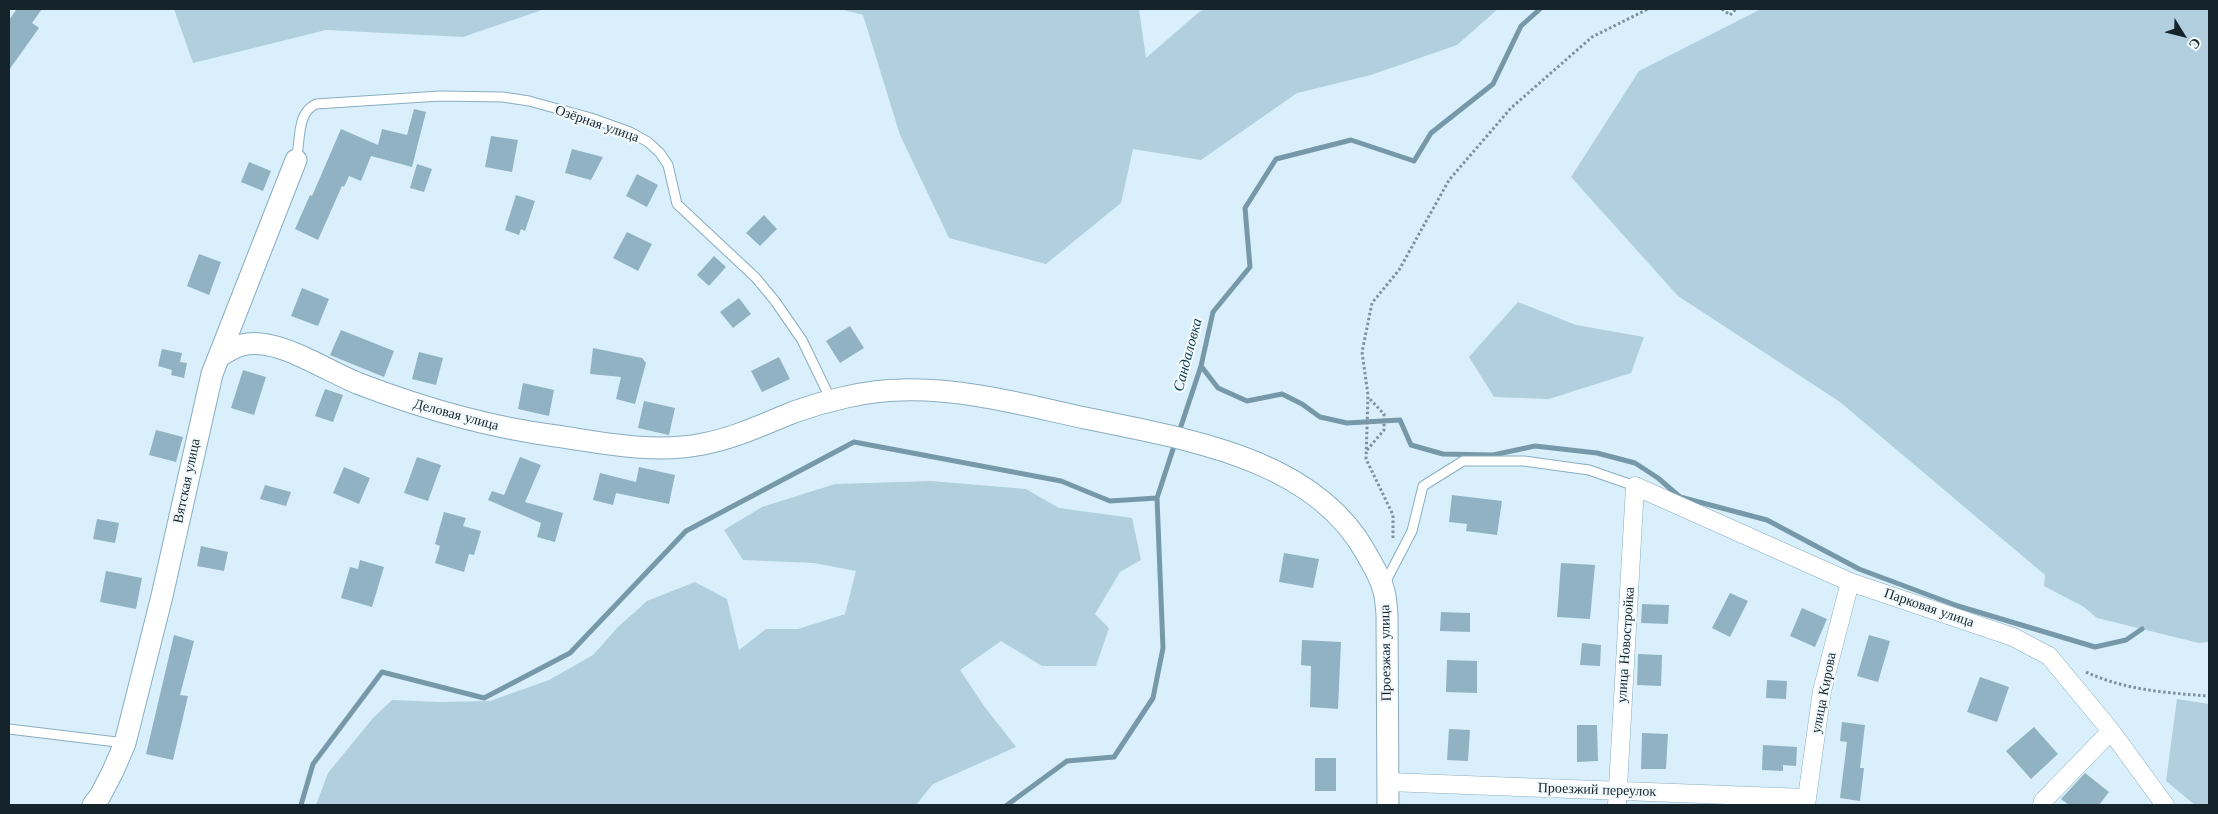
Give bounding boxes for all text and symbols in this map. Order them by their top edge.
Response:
north arrow [2158,10,2208,60]
text: С [2185,34,2205,53]
street label: Озёрная улица [553,102,641,146]
water label: Сандаловка [1170,316,1206,394]
street label: Деловая улица [412,396,500,434]
street label: Вятская улица [170,437,204,525]
street label: Парковая улица [1882,585,1976,631]
street label: улица Новостройка [1614,586,1638,704]
street label: Проезжая улица [1377,604,1395,702]
street label: улица Кирова [1808,651,1840,735]
street label: Проезжий переулок [1538,780,1656,800]

